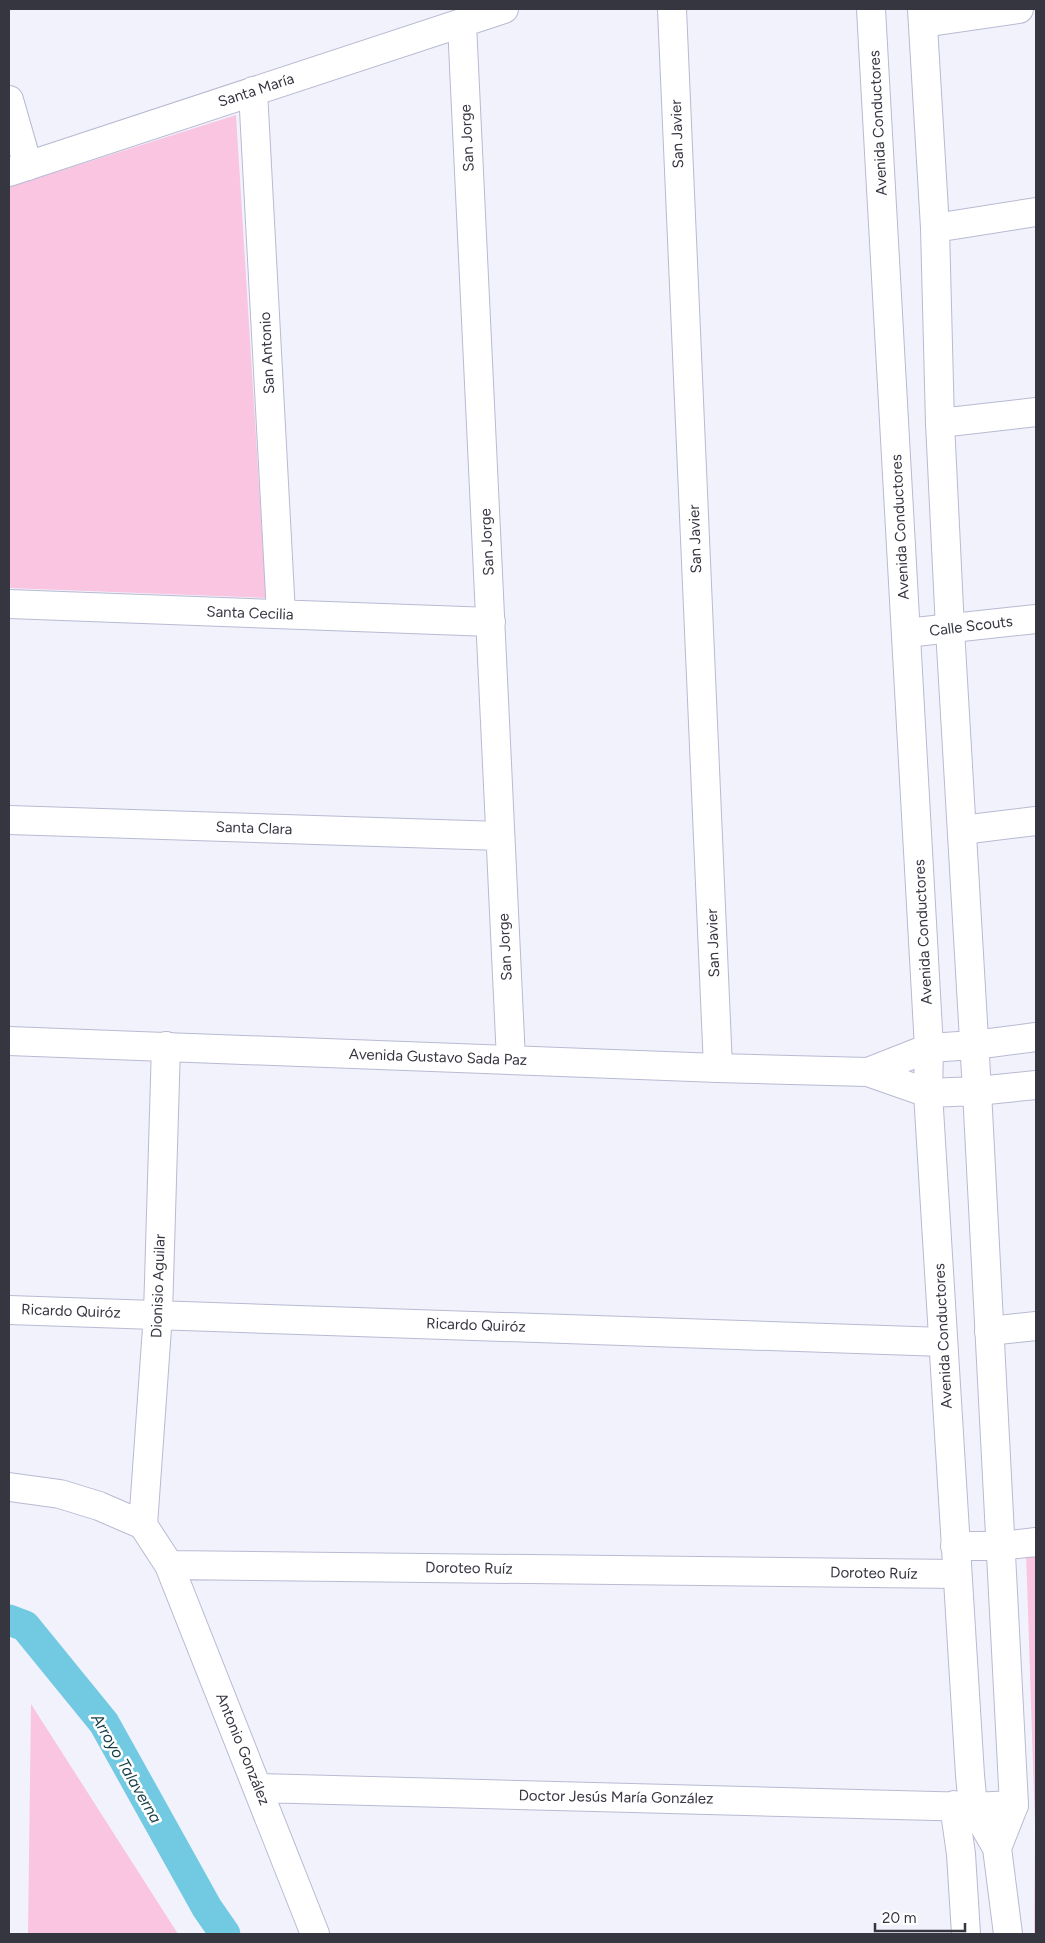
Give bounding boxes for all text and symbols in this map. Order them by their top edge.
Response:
street label: Avenida Conductores [865,50,891,196]
street label: Santa María [216,69,296,111]
street label: San Javier [667,99,687,169]
street label: San Jorge [456,104,478,172]
street label: San Antonio [256,311,278,395]
street label: Avenida Conductores [887,454,913,600]
street label: San Javier [685,504,705,574]
street label: San Jorge [476,508,498,576]
street label: Santa Cecilia [206,602,294,624]
street label: Calle Scouts [928,612,1014,640]
street label: Santa Clara [215,818,293,838]
street label: Avenida Conductores [910,859,936,1005]
street label: San Javier [703,908,723,978]
street label: San Jorge [494,913,516,981]
street label: Avenida Gustavo Sada Paz [349,1045,527,1069]
street label: Dionisio Aguilar [147,1234,169,1338]
street label: Avenida Conductores [930,1263,956,1409]
street label: Ricardo Quiróz [21,1300,121,1322]
street label: Ricardo Quiróz [426,1314,526,1336]
street label: Doroteo Ruíz [425,1558,513,1578]
street label: Doroteo Ruíz [830,1563,918,1583]
street label: Antonio González [212,1690,274,1808]
water label: Arroyo Talaverna [87,1709,166,1826]
street label: Doctor Jesús María González [518,1786,714,1808]
scale bar [875,1900,965,1932]
text: 20 m [882,1909,916,1927]

